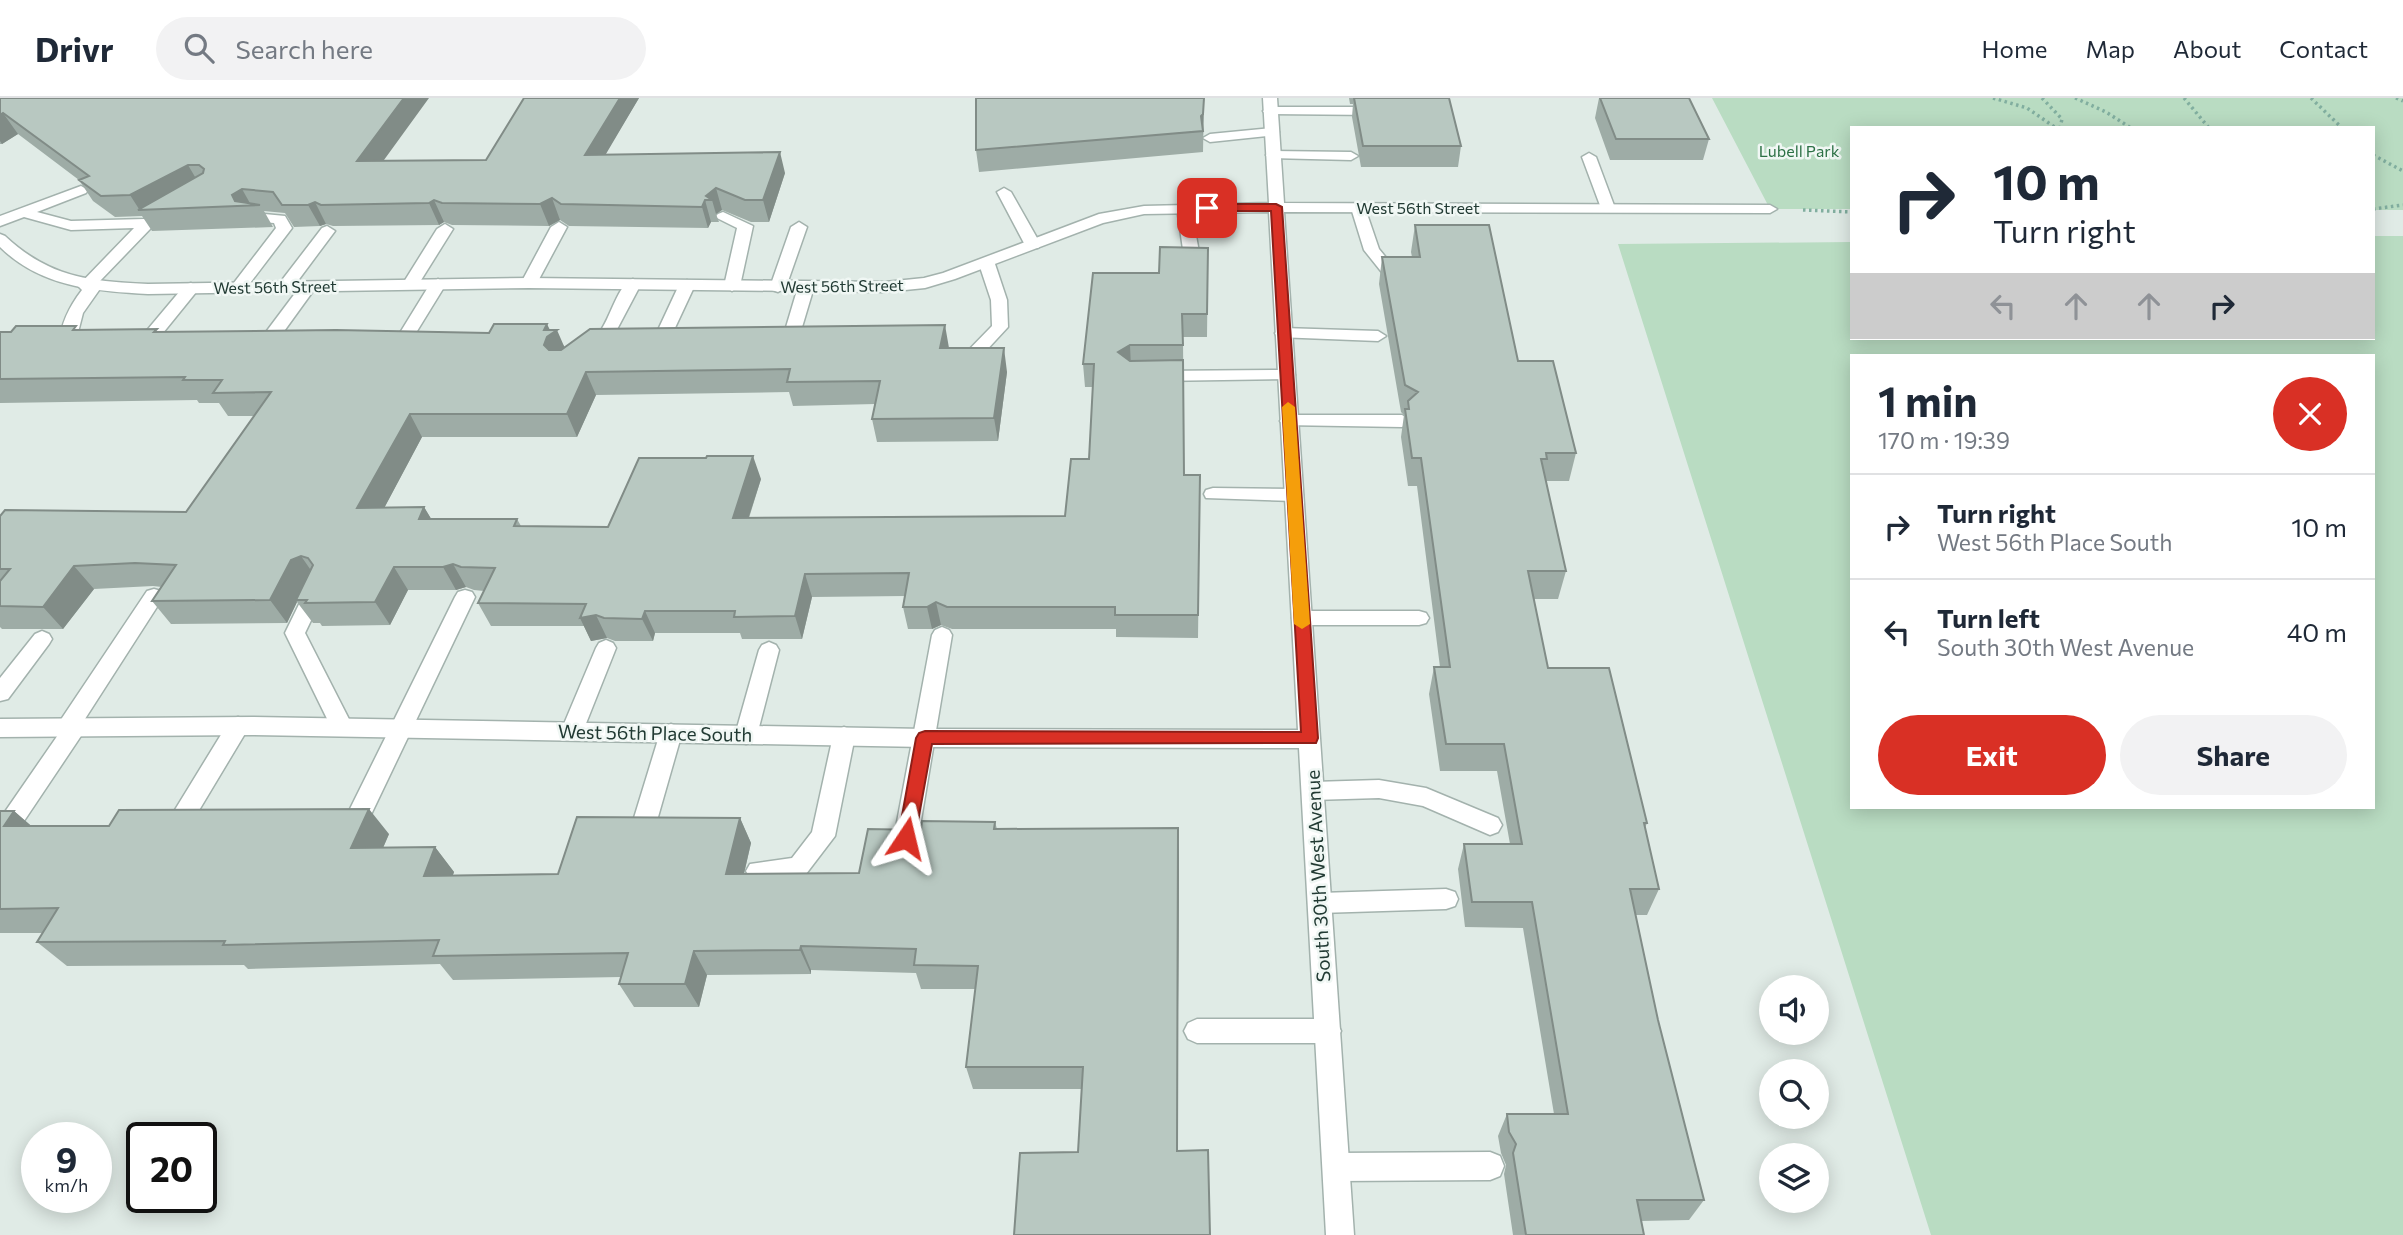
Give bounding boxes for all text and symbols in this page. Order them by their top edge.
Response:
search box [156,17,646,80]
text: Drivr [35,28,114,69]
icon: search [180,29,218,67]
text: Search here [236,33,373,64]
text: Home [1982,34,2048,63]
text: Map [2086,34,2135,63]
text: About [2173,34,2241,63]
text: Contact [2279,34,2368,63]
park label: Lubell Park [1759,141,1840,160]
text: 10 m [1993,150,2100,210]
icon: right [1878,154,1969,245]
pin [1177,178,1237,238]
icon: arrive [1188,189,1226,227]
street label: West 56th Street [1356,198,1480,217]
text: Turn right [1993,210,2136,250]
street label: West 56th Street [780,275,904,296]
street label: West 56th Street [213,276,337,297]
icon: left [1984,287,2022,325]
icon: ahead [2057,287,2095,325]
icon: ahead [2130,287,2168,325]
icon: right [2203,287,2241,325]
text: 1 min [1878,374,1978,426]
button: close [2273,377,2347,451]
text: 170 m · 19:39 [1878,426,2010,454]
text: Turn right [1937,497,2056,528]
icon: right [1878,508,1916,546]
text: 10 m [2291,511,2347,542]
text: West 56th Place South [1937,528,2172,556]
text: Turn left [1937,602,2040,633]
icon: left [1878,613,1916,651]
text: 40 m [2287,616,2347,647]
text: South 30th West Avenue [1937,633,2194,661]
button: Exit [1878,715,2106,795]
button: Share [2120,715,2347,795]
street label: West 56th Place South [558,719,752,746]
street label: South 30th West Avenue [1300,769,1335,983]
position arrow [869,801,943,875]
map controls [1759,975,1829,1213]
button: sound [1759,975,1829,1045]
button: search [1759,1059,1829,1129]
speed limit sign: 20 [126,1122,217,1213]
text: 9 [56,1137,77,1180]
button: layers [1759,1143,1829,1213]
text: km/h [45,1174,88,1196]

